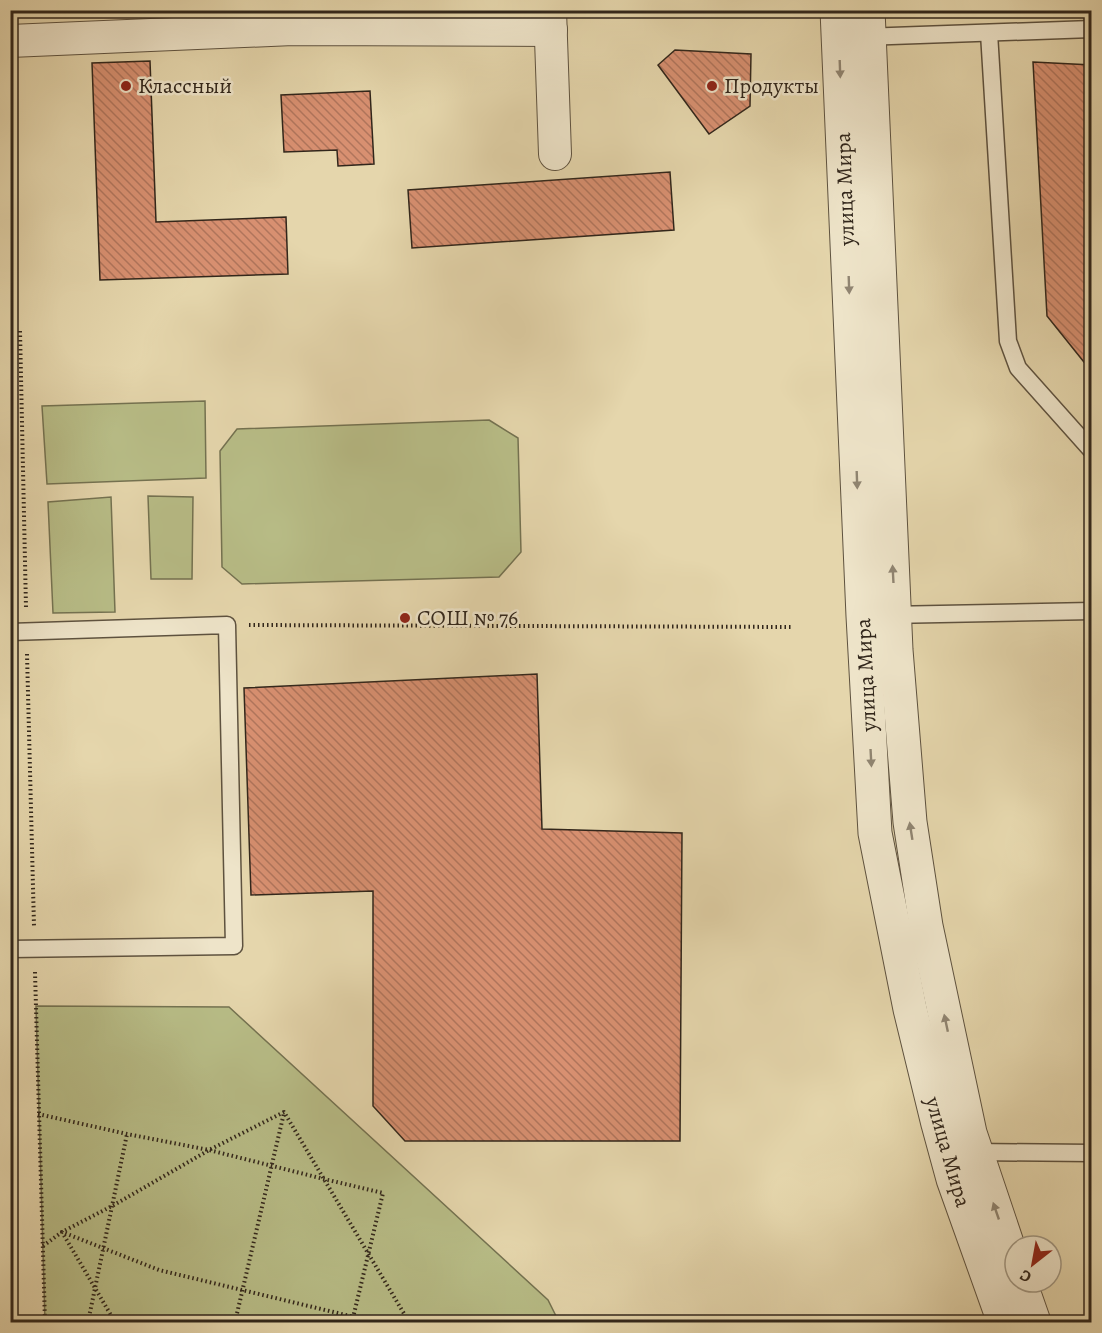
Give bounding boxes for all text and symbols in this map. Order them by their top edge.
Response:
one-way arrow [835,59,845,78]
place label: Классный [138,71,232,101]
place label: Продукты [724,71,819,101]
marker: Классный [119,79,133,93]
marker: Продукты [705,79,719,93]
street label: улица Мира [828,131,862,247]
one-way arrow [845,275,854,294]
one-way arrow [853,470,862,489]
one-way arrow [888,565,897,584]
place label: СОШ № 76 [417,603,518,633]
marker: СОШ № 76 [398,611,412,625]
street label: улица Мира [848,617,884,733]
one-way arrow [866,749,876,768]
one-way arrow [907,822,916,841]
one-way arrow [941,1014,951,1033]
street label: улица Мира [918,1092,978,1212]
one-way arrow [991,1202,1001,1220]
north arrow [1003,1234,1063,1294]
text: С [1016,1264,1036,1288]

